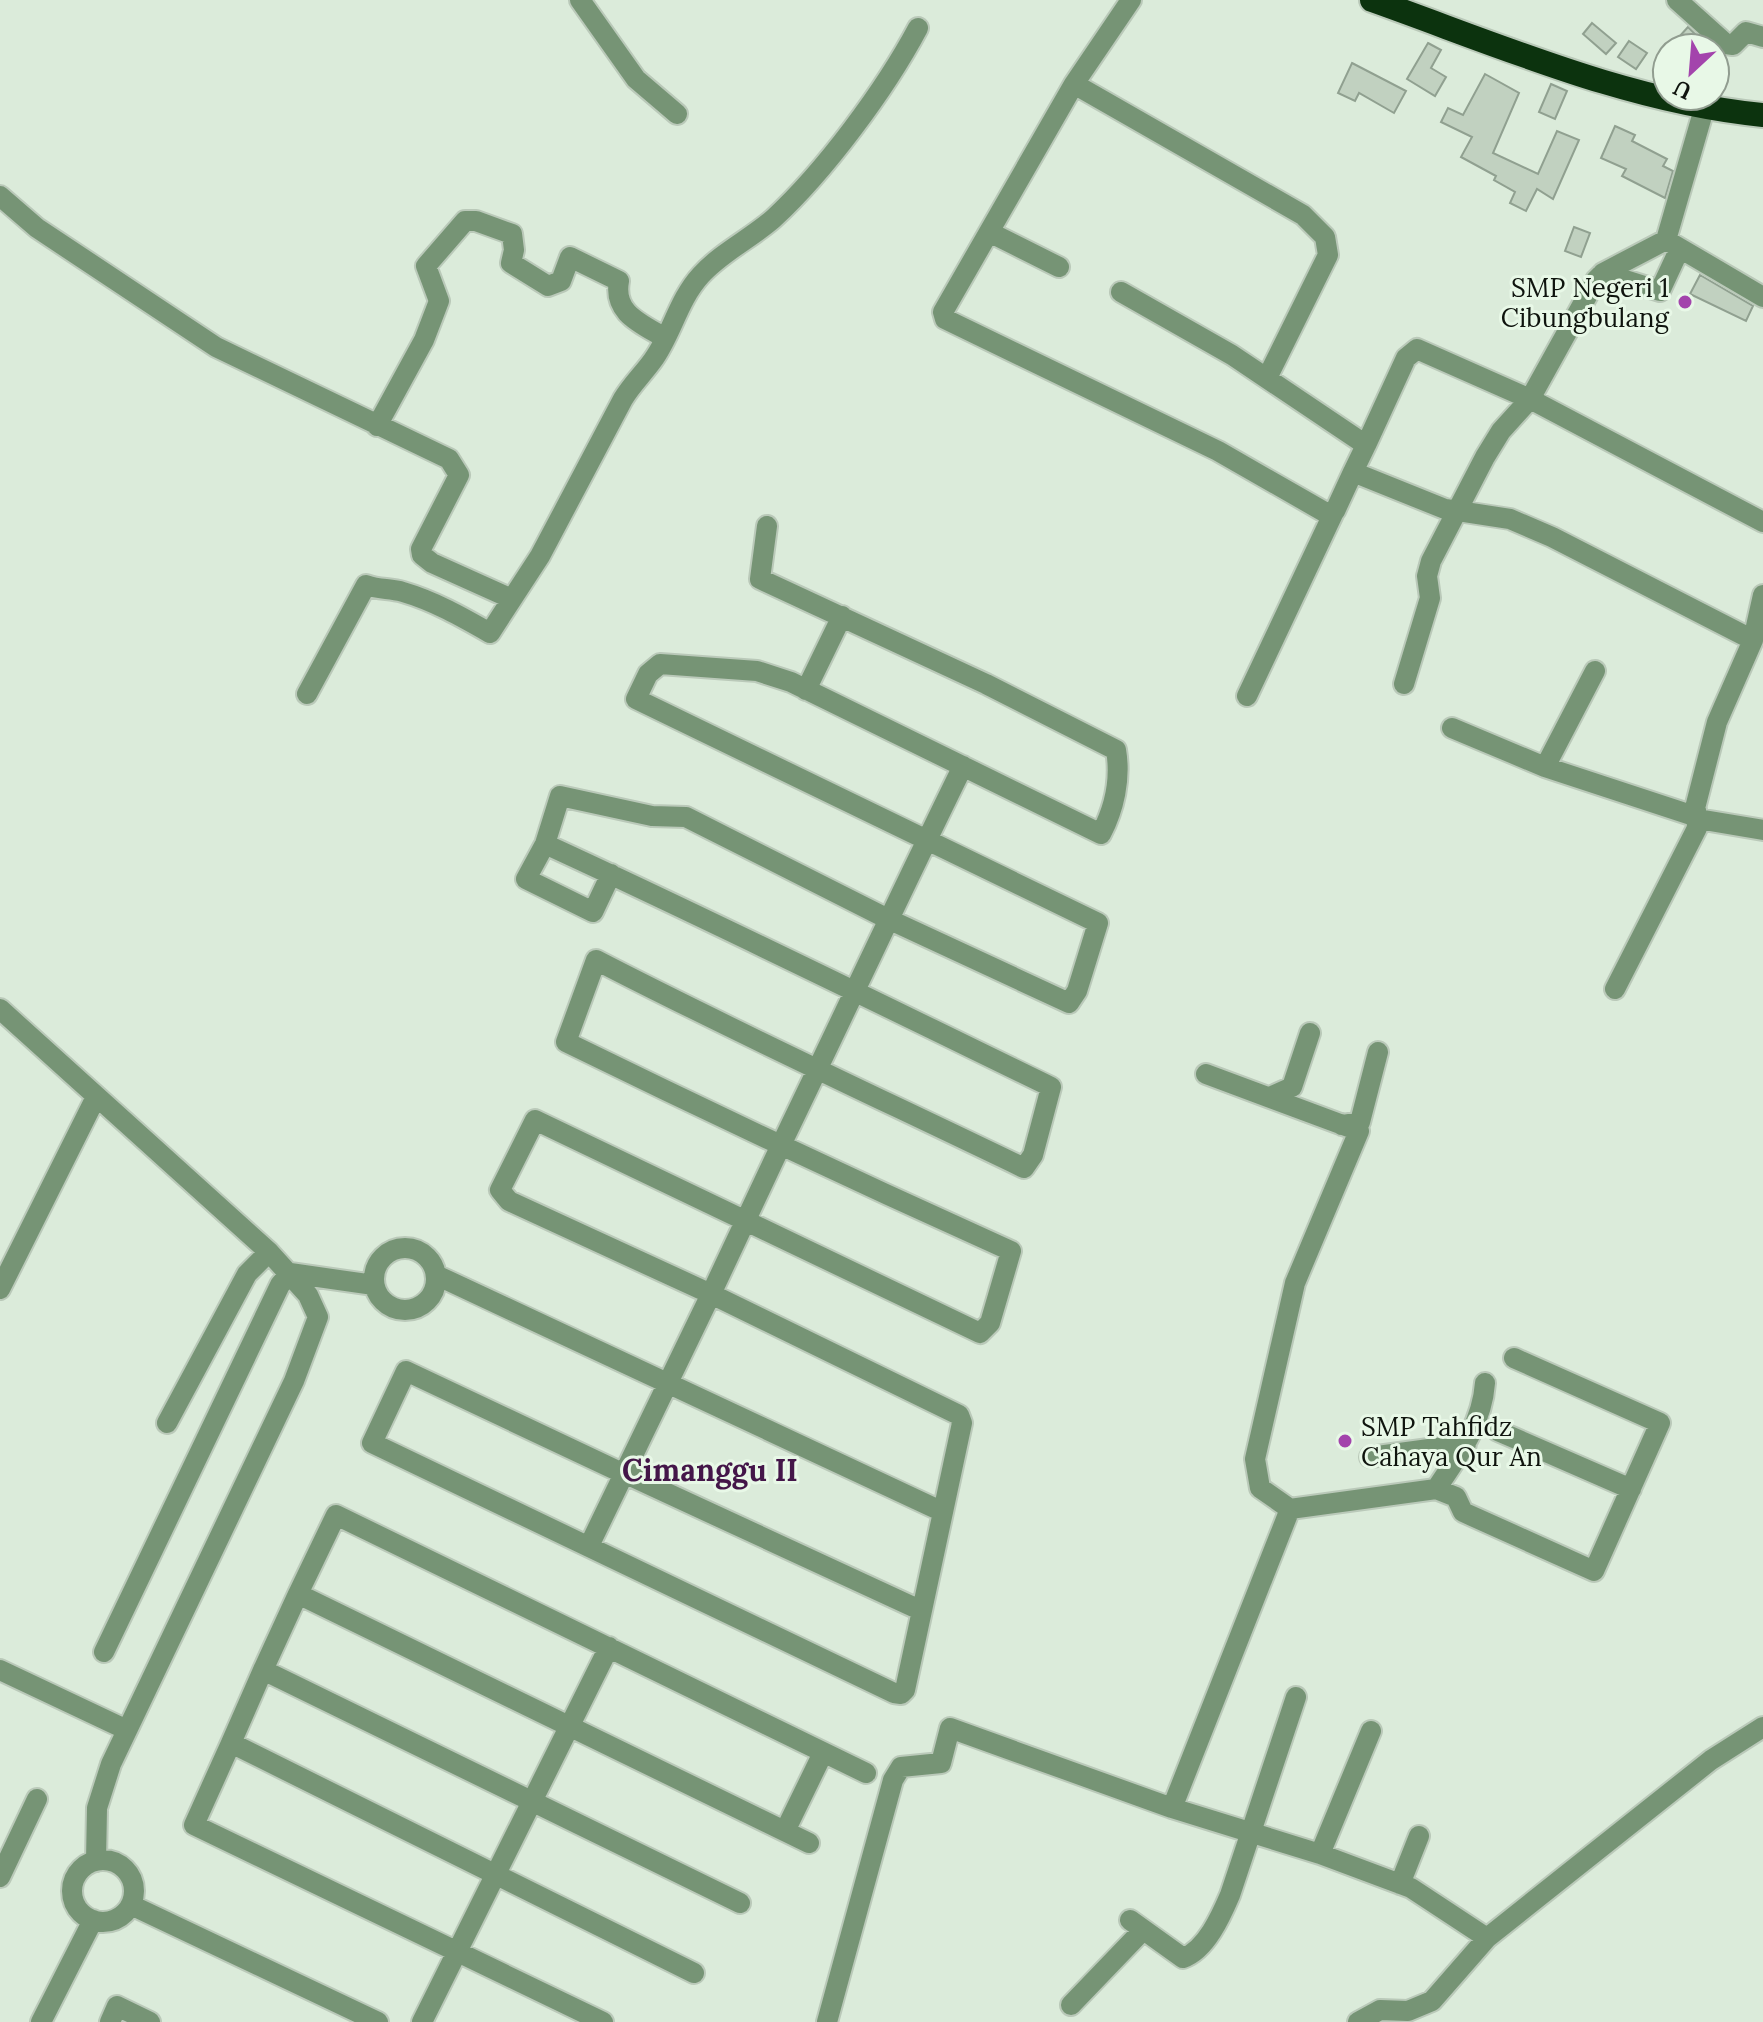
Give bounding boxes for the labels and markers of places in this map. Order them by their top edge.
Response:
place label: SMP Negeri 1 Cibungbulang [1501,271,1670,334]
marker: SMP Negeri 1 Cibungbulang [1676,293,1694,311]
place label: SMP Tahfidz Cahaya Qur An [1361,1410,1542,1473]
marker: SMP Tahfidz Cahaya Qur An [1336,1432,1354,1450]

